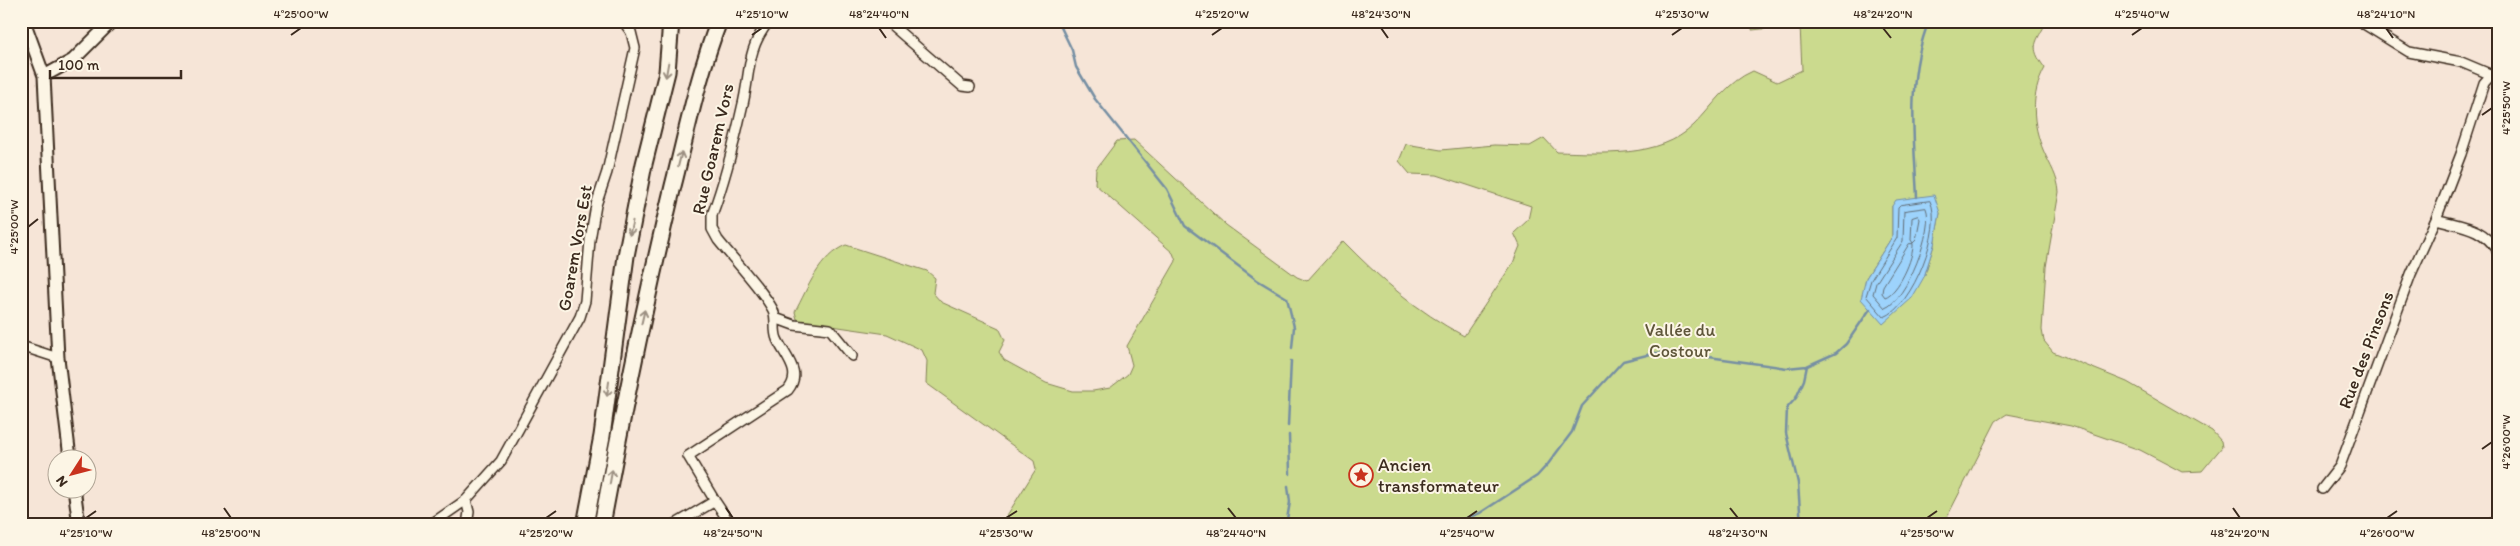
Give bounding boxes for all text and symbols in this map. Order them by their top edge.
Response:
text: 4°25'00"W [273,7,329,21]
text: 4°25'10"W [735,7,789,21]
text: 48°24'40"N [849,7,909,21]
text: 4°25'20"W [1195,7,1249,21]
text: 48°24'30"N [1351,7,1411,21]
text: 4°25'30"W [1655,7,1709,21]
text: 48°24'20"N [1853,7,1913,21]
text: 4°25'40"W [2115,7,2169,21]
text: 48°24'10"N [2357,7,2415,21]
scale bar [50,48,181,80]
text: 100 m [58,56,100,74]
one-way arrow [661,61,671,77]
street label: Rue Goarem Vors [687,81,739,217]
text: 4°25'50"W [2499,81,2513,135]
one-way arrow [676,152,685,168]
street label: Goarem Vors Est [553,183,597,313]
text: 4°25'00"W [7,199,21,255]
one-way arrow [626,220,636,236]
street label: Rue des Pinsons [2334,288,2398,412]
one-way arrow [639,310,648,326]
park label: Vallée du Costour [1645,319,1715,362]
one-way arrow [603,381,613,397]
text: 4°26'00"W [2499,414,2513,470]
north arrow [48,448,98,498]
place label: Ancien transformateur [1378,454,1500,497]
place icon: Ancien transformateur [1348,462,1374,488]
one-way arrow [607,469,617,485]
text: N [52,473,72,490]
text: 4°25'10"W [59,526,113,540]
text: 48°25'00"N [201,526,261,540]
text: 4°25'20"W [519,526,573,540]
text: 48°24'50"N [703,526,763,540]
text: 4°25'30"W [979,526,1033,540]
text: 48°24'40"N [1206,526,1266,540]
text: 4°25'40"W [1440,526,1494,540]
text: 48°24'30"N [1708,526,1768,540]
text: 4°25'50"W [1900,526,1954,540]
text: 48°24'20"N [2210,526,2270,540]
text: 4°26'00"W [2359,526,2415,540]

